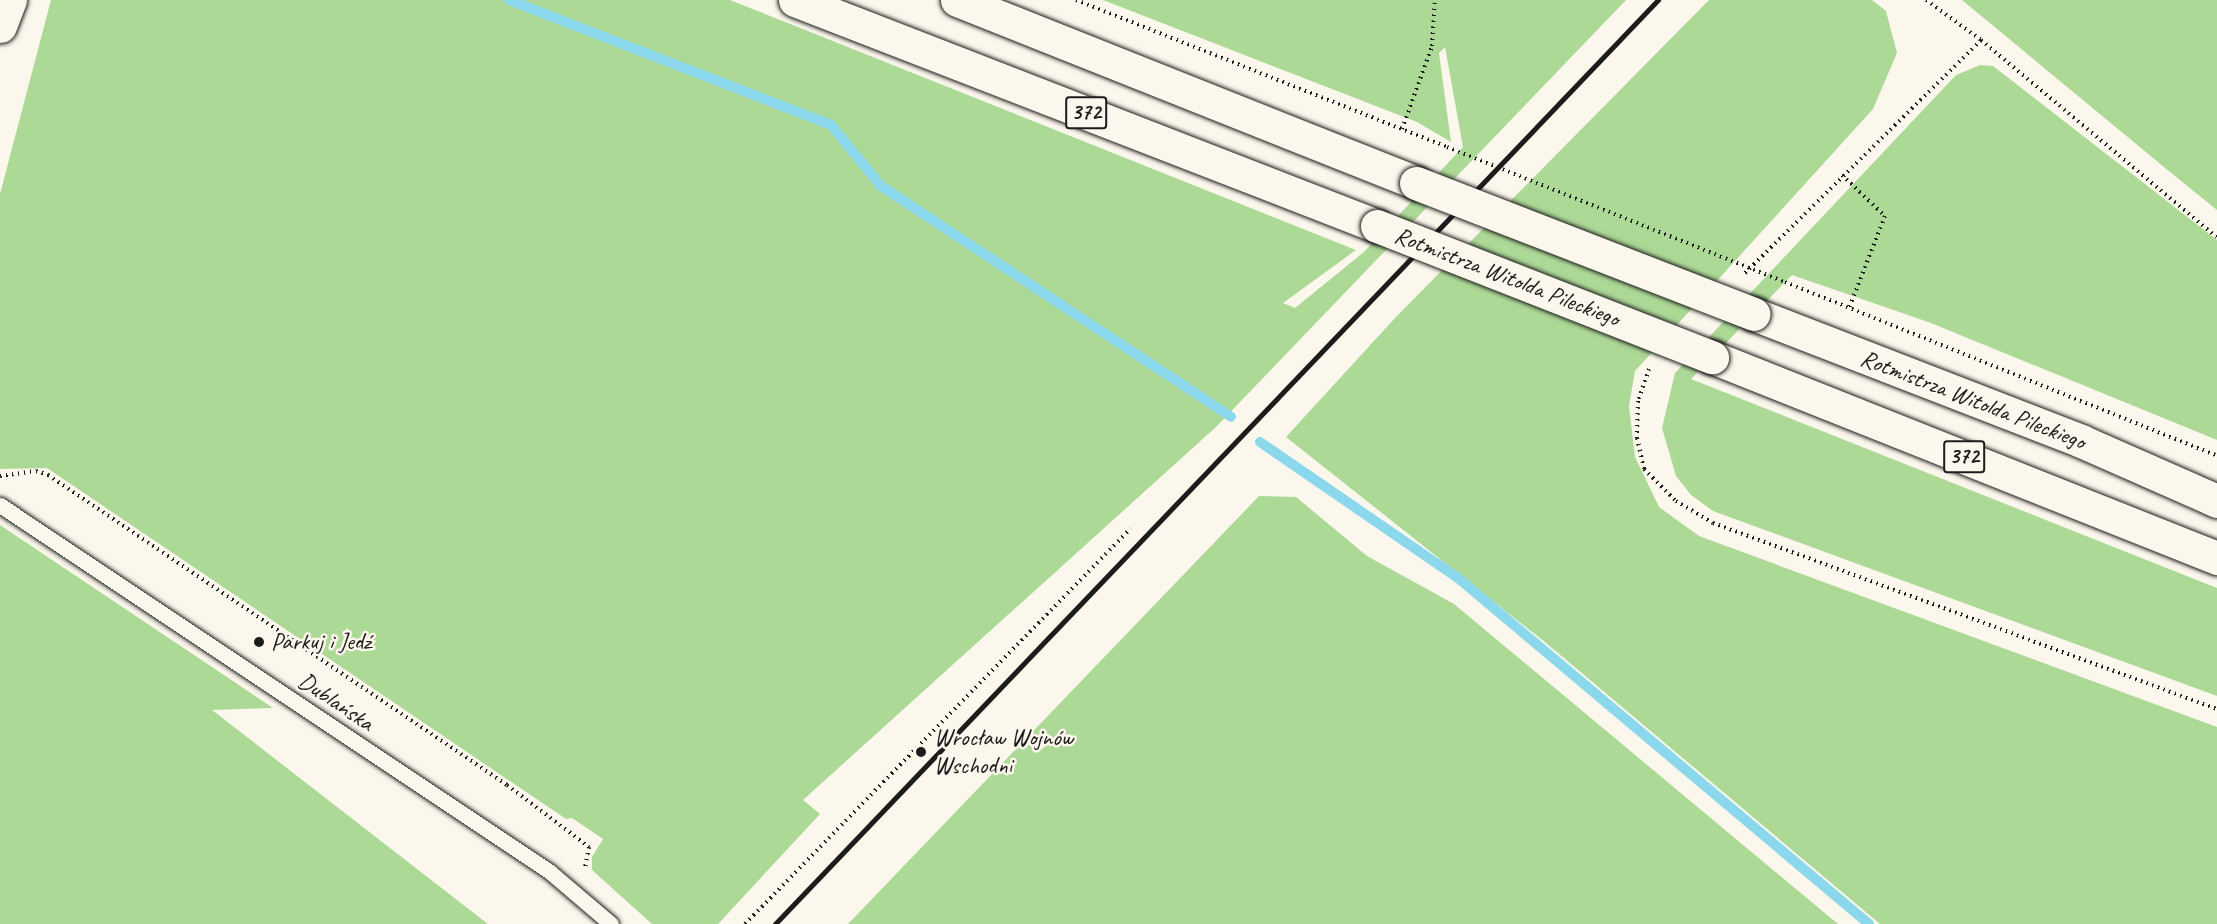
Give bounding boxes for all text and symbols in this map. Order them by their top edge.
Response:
road number: 372 [1065,94,1107,132]
street label: Rotmistrza Witolda Pileckiego [1391,221,1623,333]
street label: Rotmistrza Witolda Pileckiego [1857,344,2089,456]
road number: 372 [1943,438,1985,476]
place label: Parkuj i Jedź [271,628,371,656]
marker: Parkuj i Jedź [252,635,266,649]
street label: Dublańska [293,666,379,738]
place label: Wrocław Wojnów Wschodni [934,724,1073,780]
marker: Wrocław Wojnów Wschodni [912,743,930,761]

